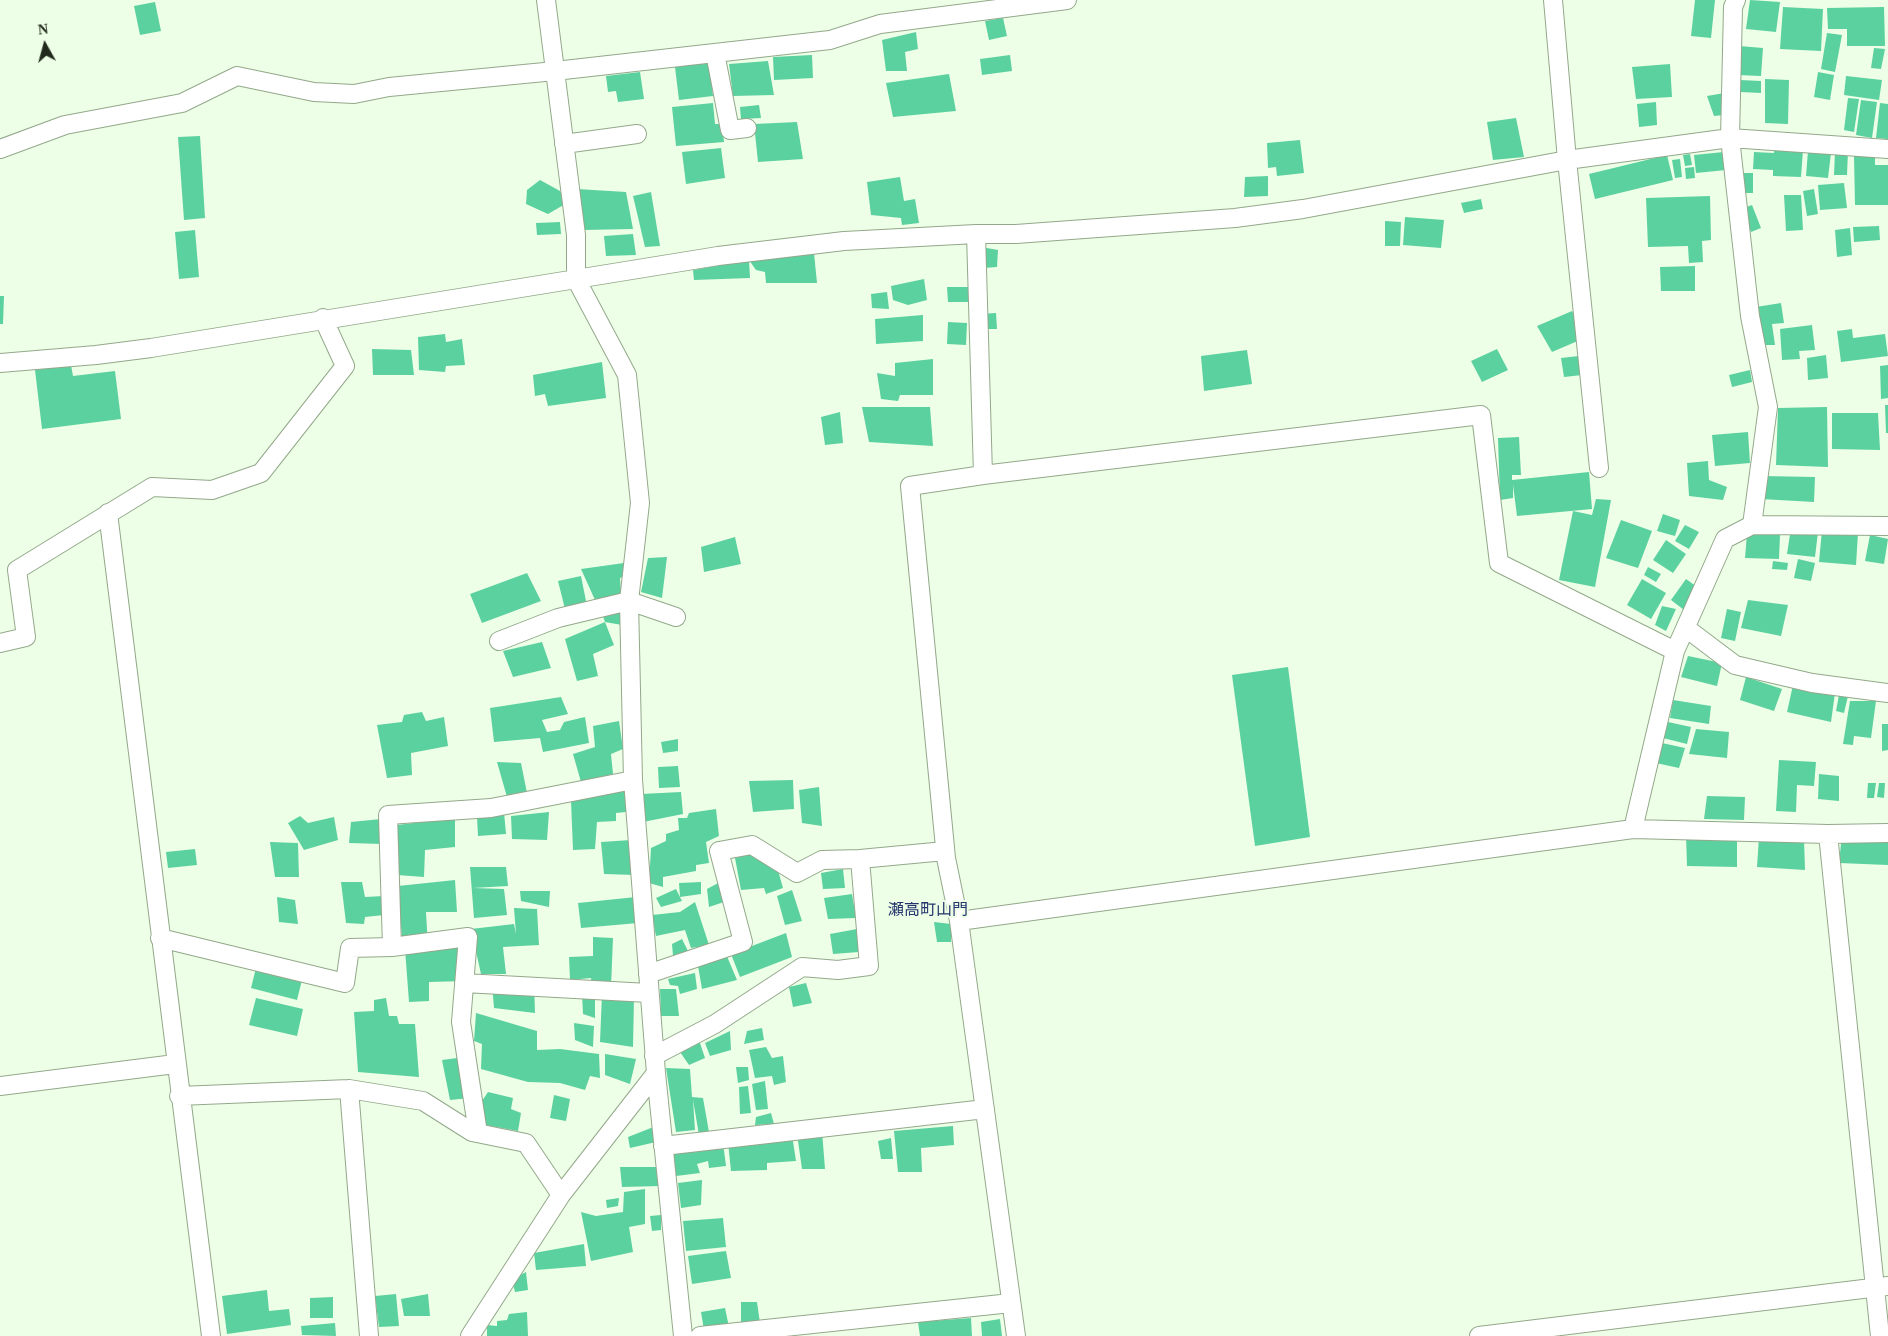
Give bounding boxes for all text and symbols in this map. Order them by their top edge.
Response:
north arrow [20,20,70,70]
text: N [37,22,49,38]
district label: 瀬高町山門 [888,899,968,919]

